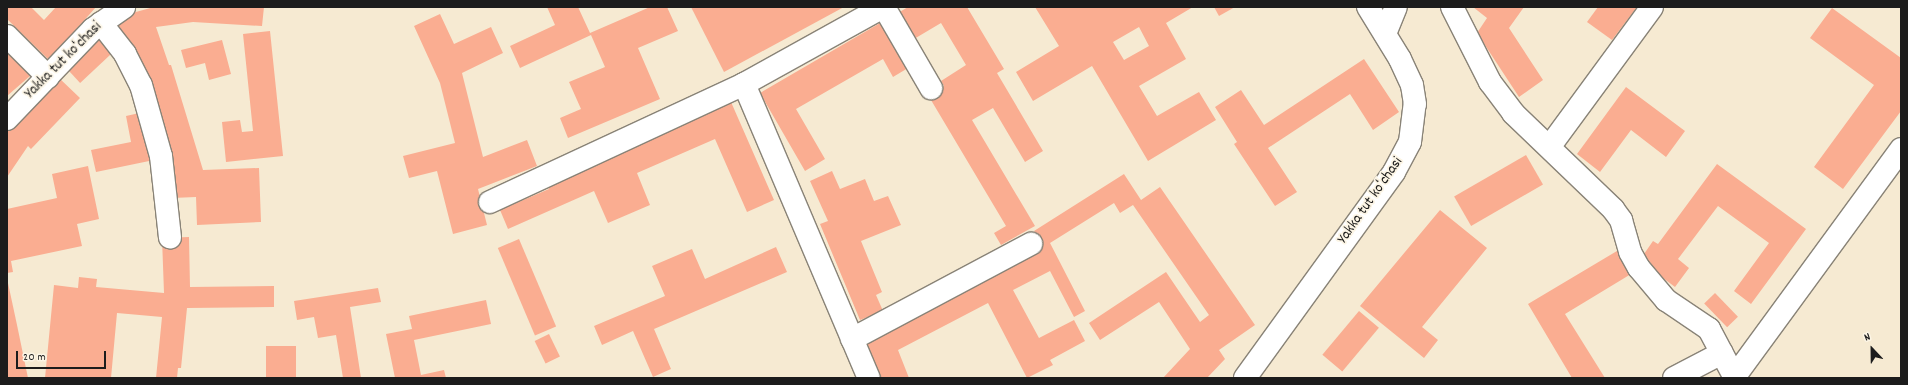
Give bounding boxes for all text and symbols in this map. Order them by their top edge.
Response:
street label: Yakka tut koʻchasi [22,19,106,103]
street label: Yakka tut koʻchasi [1335,154,1407,248]
north arrow [1852,329,1892,369]
text: N [1862,329,1873,346]
scale bar [18,343,108,369]
text: 20 m [23,349,46,366]

